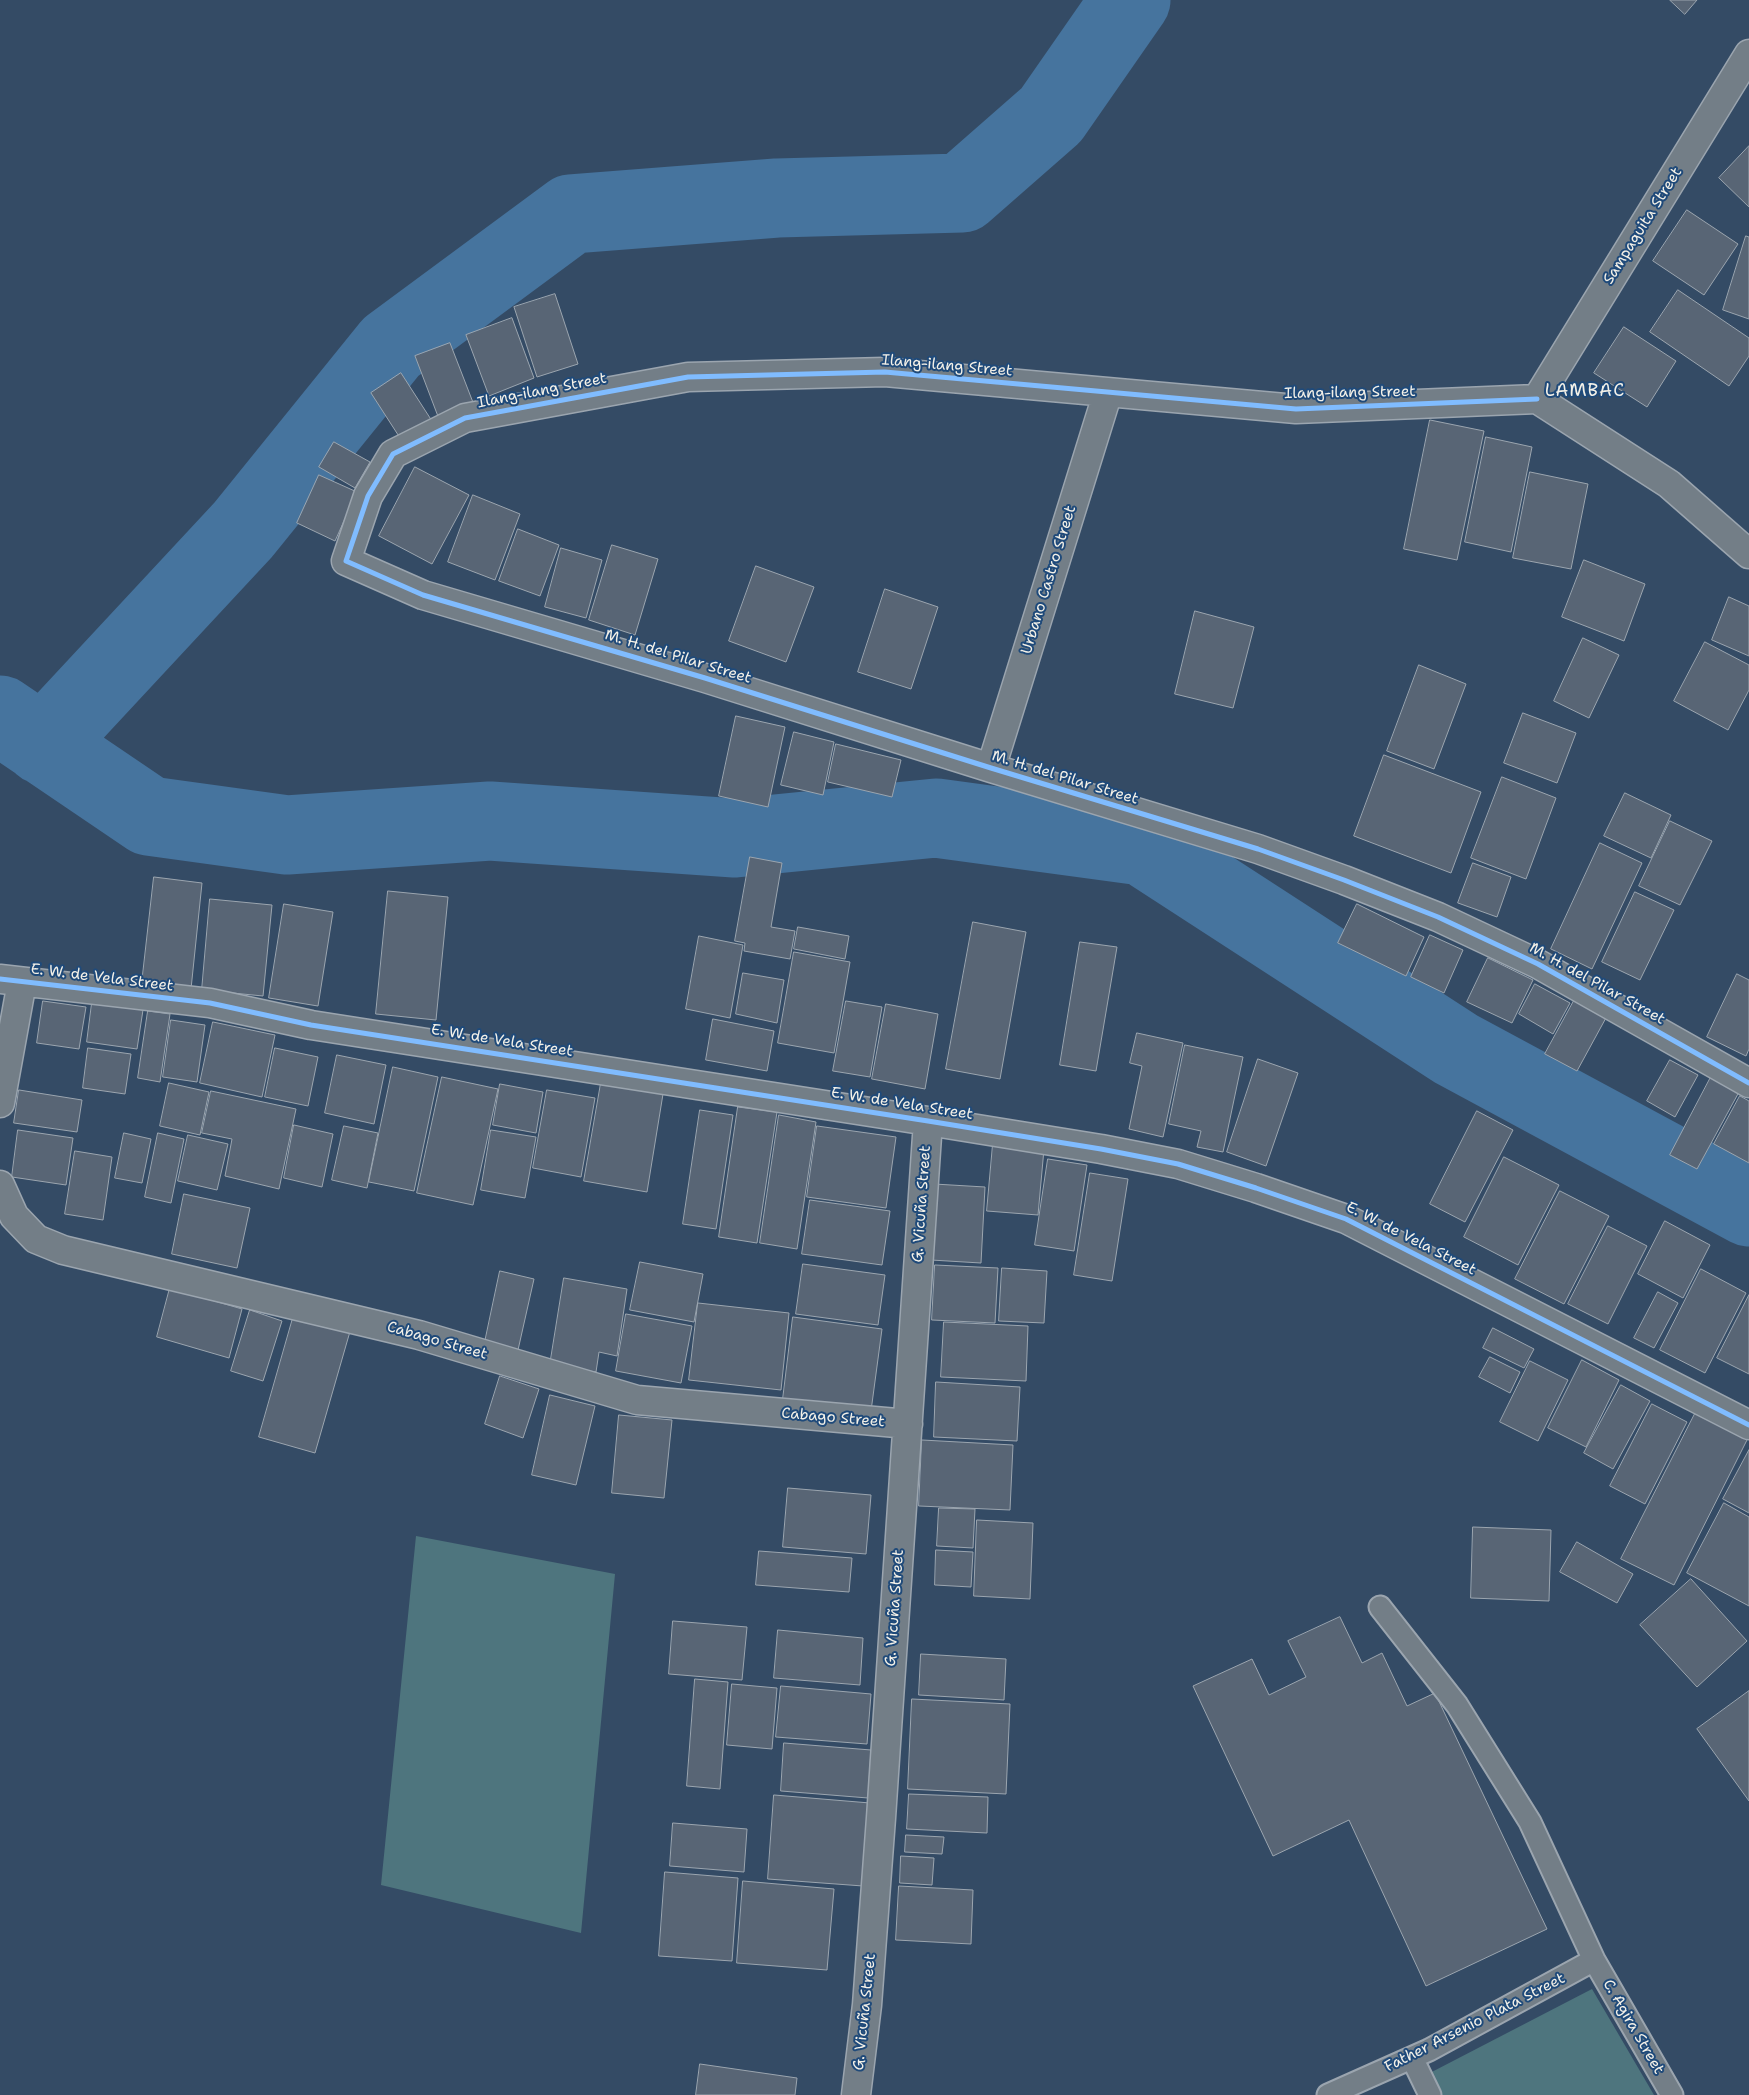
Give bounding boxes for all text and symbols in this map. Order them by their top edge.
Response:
street label: Sampaguita Street [1600,164,1686,288]
street label: Ilang-ilang Street [881,351,1013,381]
street label: Ilang-ilang Street [476,370,608,412]
district label: LAMBAC [1544,380,1626,402]
street label: Ilang-ilang Street [1284,383,1416,403]
street label: Urbano Castro Street [1018,504,1080,656]
street label: M. H. del Pilar Street [602,626,754,688]
street label: M. H. del Pilar Street [989,747,1141,809]
street label: M. H. del Pilar Street [1526,939,1668,1029]
street label: E. W. de Vela Street [30,960,174,996]
street label: E. W. de Vela Street [430,1021,574,1061]
street label: E. W. de Vela Street [830,1084,974,1124]
street label: G. Vicuña Street [909,1145,935,1263]
street label: E. W. de Vela Street [1343,1198,1479,1280]
street label: Cabago Street [385,1318,489,1364]
street label: Cabago Street [781,1405,885,1431]
street label: G. Vicuña Street [882,1549,908,1667]
street label: G. Vicuña Street [850,1953,880,2071]
street label: Father Arsenio Plata Street [1382,1970,1568,2076]
street label: C. Agira Street [1599,1976,1667,2078]

